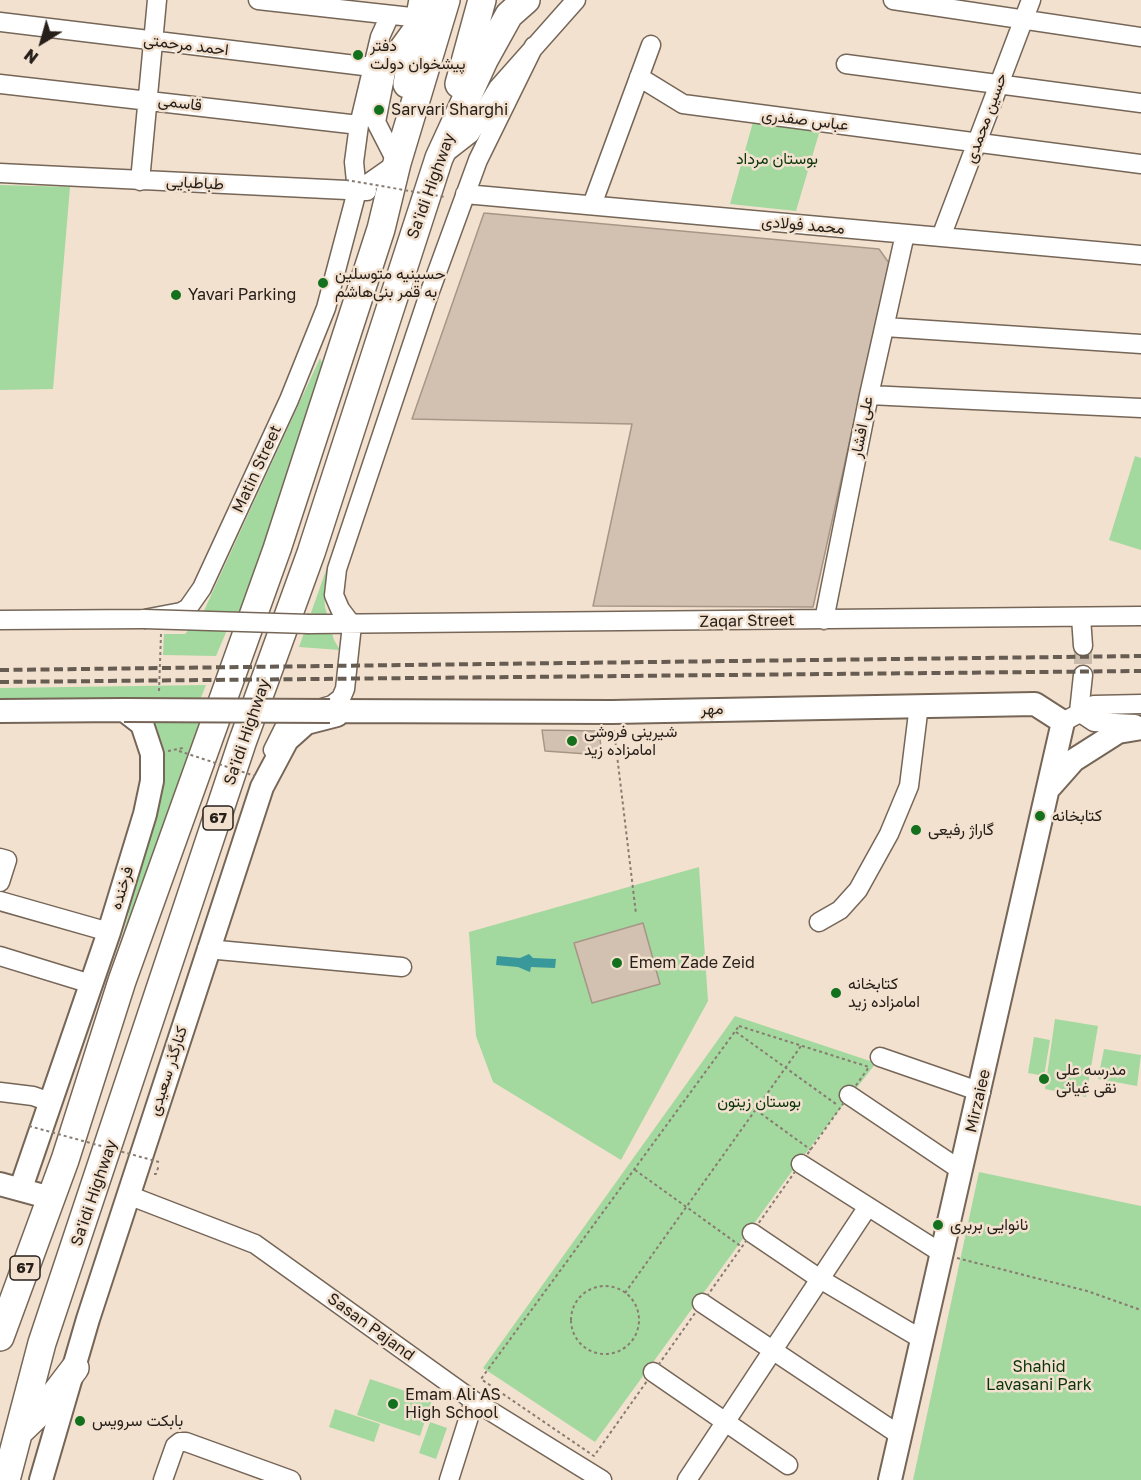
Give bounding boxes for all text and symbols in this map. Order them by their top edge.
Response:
north arrow [12,12,72,72]
street label: احمد مرحمتی [142,30,230,60]
place label: دفتر پیشخوان دولت [370,36,466,74]
text: N [20,45,42,68]
marker: دفتر پیشخوان دولت [351,48,365,62]
street label: حسین محمدی [961,70,1011,166]
street label: قاسمی [157,91,203,115]
place label: Sarvari Sharghi [391,100,508,120]
marker: Sarvari Sharghi [372,103,386,117]
street label: عباس صفدری [760,105,850,135]
street label: Sa'idi Highway [403,130,459,242]
park label: بوستان مرداد [736,149,818,169]
street label: طباطبایی [166,172,224,194]
street label: محمد فولادی [761,212,845,238]
place label: حسینیه متوسلین به قمر بنی‌هاشم [335,264,446,302]
marker: حسینیه متوسلین به قمر بنی‌هاشم [316,276,330,290]
place label: Yavari Parking [188,285,296,305]
marker: Yavari Parking [169,288,183,302]
street label: علی افشار [847,395,877,459]
street label: Matin Street [228,422,286,516]
street label: Zaqar Street [699,611,795,631]
street label: Sa'idi Highway [220,676,274,788]
street label: مهر [700,699,724,719]
place label: شیرینی فروشی امامزاده زید [584,722,677,760]
marker: شیرینی فروشی امامزاده زید [565,734,579,748]
road number: 67 [203,806,233,830]
place label: کتابخانه [1052,806,1102,826]
marker: کتابخانه [1033,809,1047,823]
place label: گاراژ رفیعی [928,820,994,840]
marker: گاراژ رفیعی [909,823,923,837]
street label: فرخنده [106,864,138,912]
place label: Emem Zade Zeid [629,953,755,973]
marker: Emem Zade Zeid [610,956,624,970]
place label: کتابخانه امامزاده زید [848,974,920,1012]
marker: کتابخانه امامزاده زید [829,986,843,1000]
street label: کنارگذر سعیدی [144,1024,192,1118]
place label: مدرسه علی نقی غیاثی [1056,1060,1126,1098]
street label: Mirzaiee [961,1067,995,1135]
marker: مدرسه علی نقی غیاثی [1037,1072,1051,1086]
park label: بوستان زیتون [717,1092,801,1112]
street label: Sa'idi Highway [67,1137,121,1249]
place label: نانوایی بربری [950,1215,1028,1235]
marker: نانوایی بربری [931,1218,945,1232]
road number: 67 [10,1256,40,1280]
street label: Sasan Pajand [324,1289,418,1365]
park label: Shahid Lavasani Park [986,1357,1092,1395]
place label: Emam Ali AS High School [405,1385,501,1423]
marker: Emam Ali AS High School [386,1397,400,1411]
place label: بابکت سرویس [92,1411,183,1431]
marker: بابکت سرویس [73,1414,87,1428]

